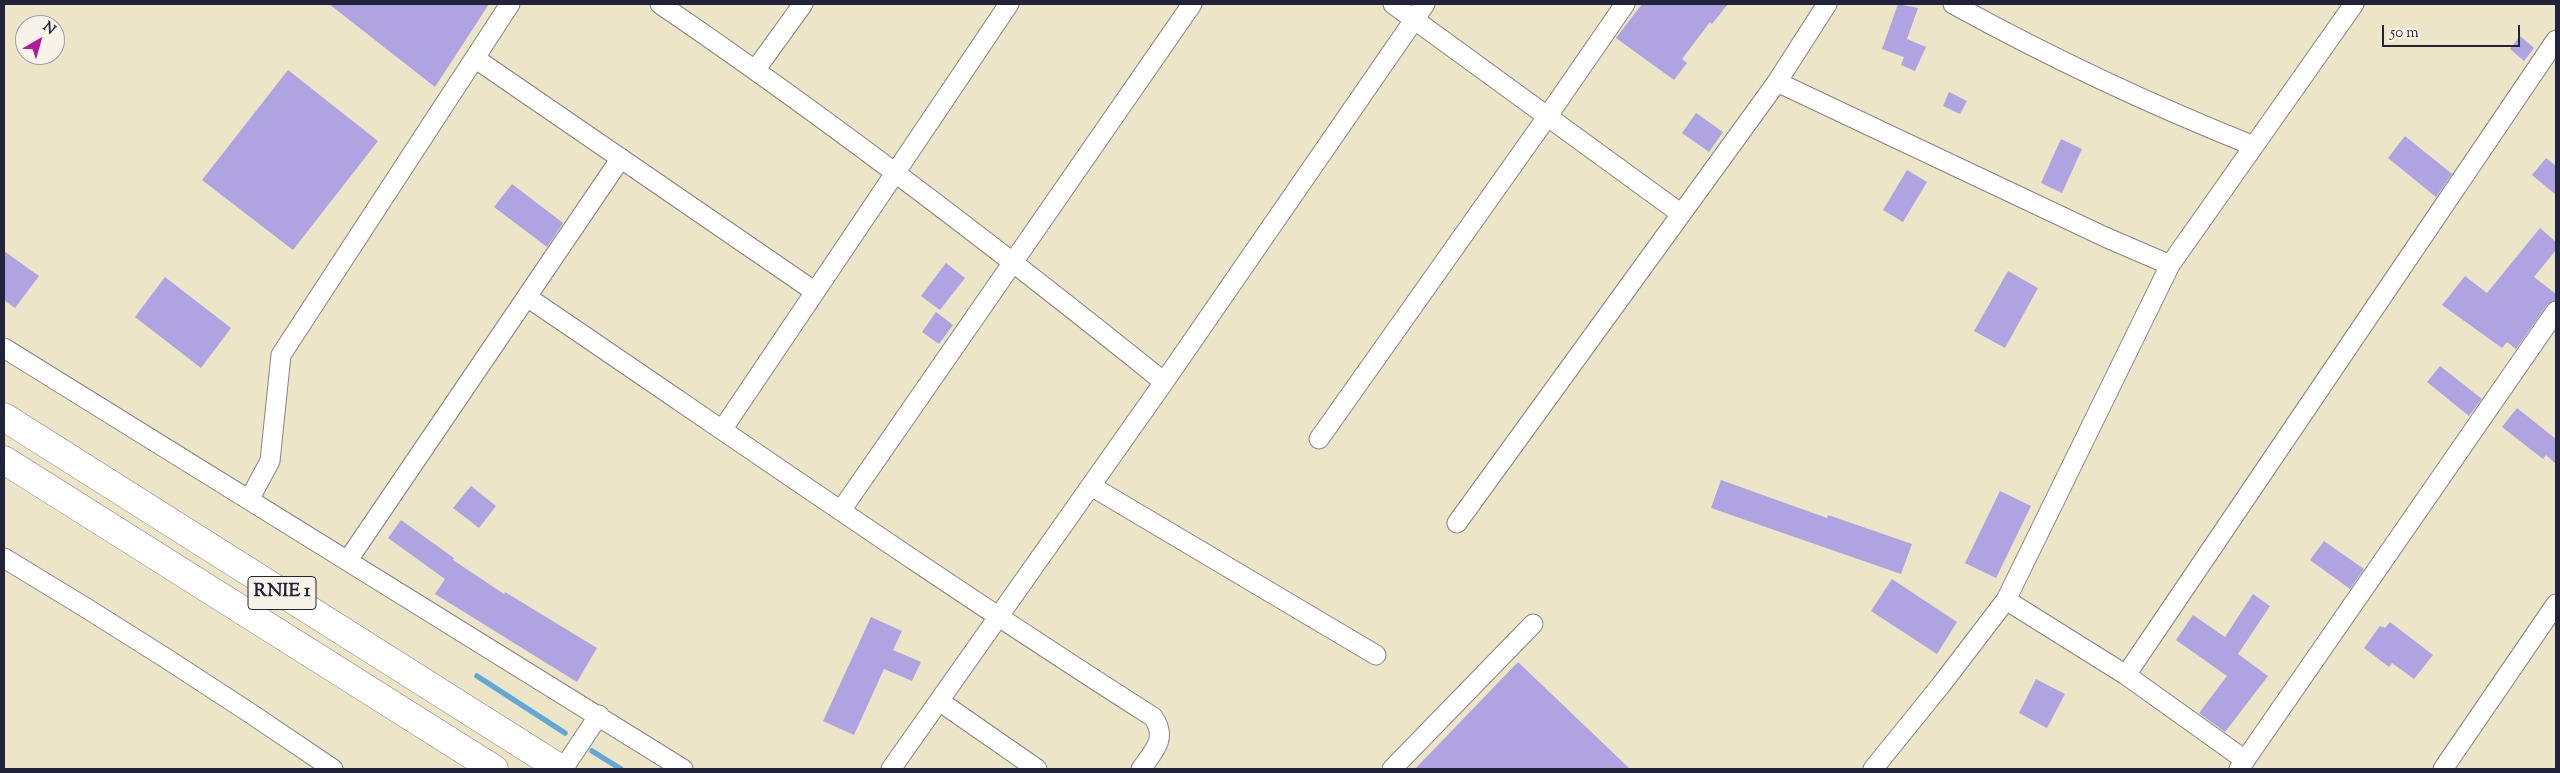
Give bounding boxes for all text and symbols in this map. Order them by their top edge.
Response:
north arrow [15,15,65,65]
scale bar [2385,15,2522,47]
text: N [38,18,59,40]
text: 50 m [2390,23,2419,44]
road number: RNIE 1 [248,576,316,610]

